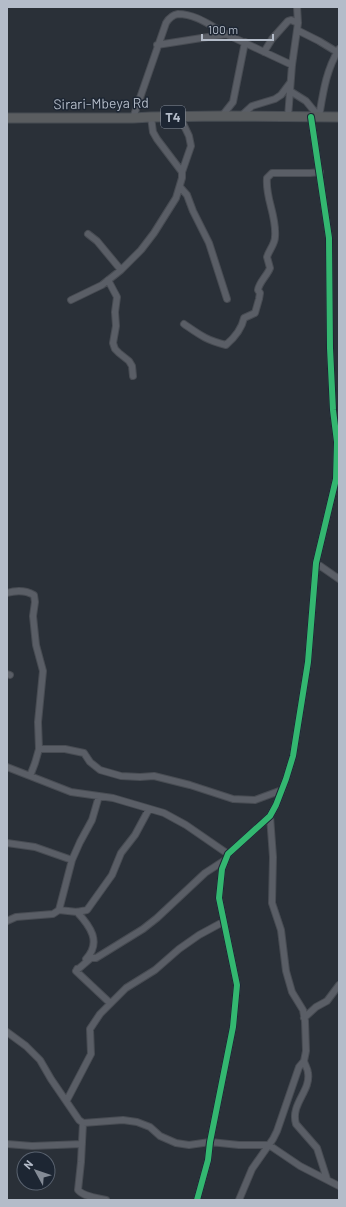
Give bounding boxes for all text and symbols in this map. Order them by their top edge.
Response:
scale bar [202,16,273,42]
text: 100 m [208,22,238,36]
street label: Sirari-Mbeya Rd [53,94,149,112]
road number: T4 [161,106,185,128]
north arrow [16,1151,56,1191]
text: N [21,1157,35,1171]

